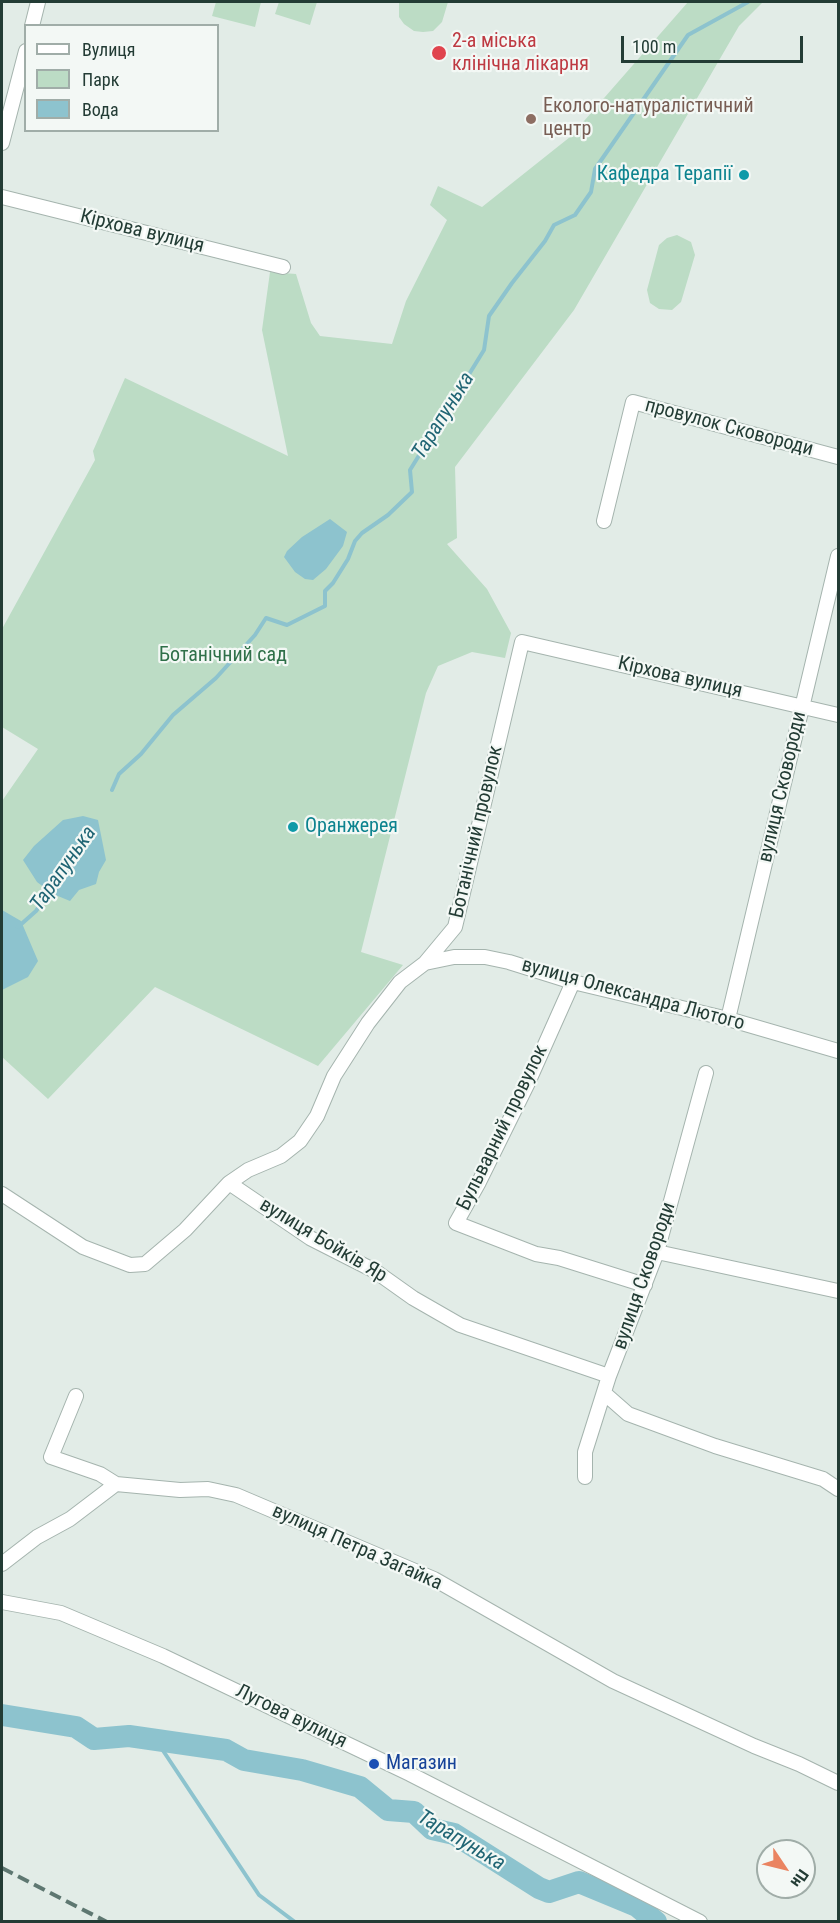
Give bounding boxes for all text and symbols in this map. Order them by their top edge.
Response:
legend [24,24,219,132]
scale bar [624,24,806,62]
place label: 2-а міська клінічна лікарня [452,30,589,77]
text: 100 m [632,36,676,57]
text: Вулиця [82,39,136,60]
marker: 2-а міська клінічна лікарня [430,44,448,62]
text: Парк [82,69,119,90]
place label: Еколого-натуралістичний центр [543,95,754,142]
text: Вода [82,99,119,120]
marker: Еколого-натуралістичний центр [524,112,538,126]
place label: Кафедра Терапії [597,163,732,187]
marker: Кафедра Терапії [737,168,751,182]
street label: Кірхова вулиця [78,205,206,259]
water label: Тарапунька [407,368,481,464]
street label: провулок Сковороди [642,394,816,462]
park label: Ботанічний сад [159,644,287,668]
street label: Кірхова вулиця [615,652,745,704]
street label: вулиця Сковороди [754,709,812,865]
street label: Ботанічний провулок [446,744,508,920]
place label: Оранжерея [305,815,398,839]
marker: Оранжерея [286,820,300,834]
water label: Тарапунька [26,822,102,916]
street label: вулиця Олександра Лютого [519,954,747,1036]
street label: Бульварний провулок [453,1041,553,1215]
street label: вулиця Бойків Яр [255,1194,391,1288]
street label: вулиця Сковороди [609,1199,681,1353]
street label: вулиця Петра Загайка [268,1500,446,1596]
street label: Лугова вулиця [232,1680,350,1754]
place label: Магазин [386,1752,457,1776]
marker: Магазин [367,1757,381,1771]
water label: Тарапунька [413,1805,509,1877]
north arrow [756,1839,816,1899]
text: Пн [787,1866,812,1891]

